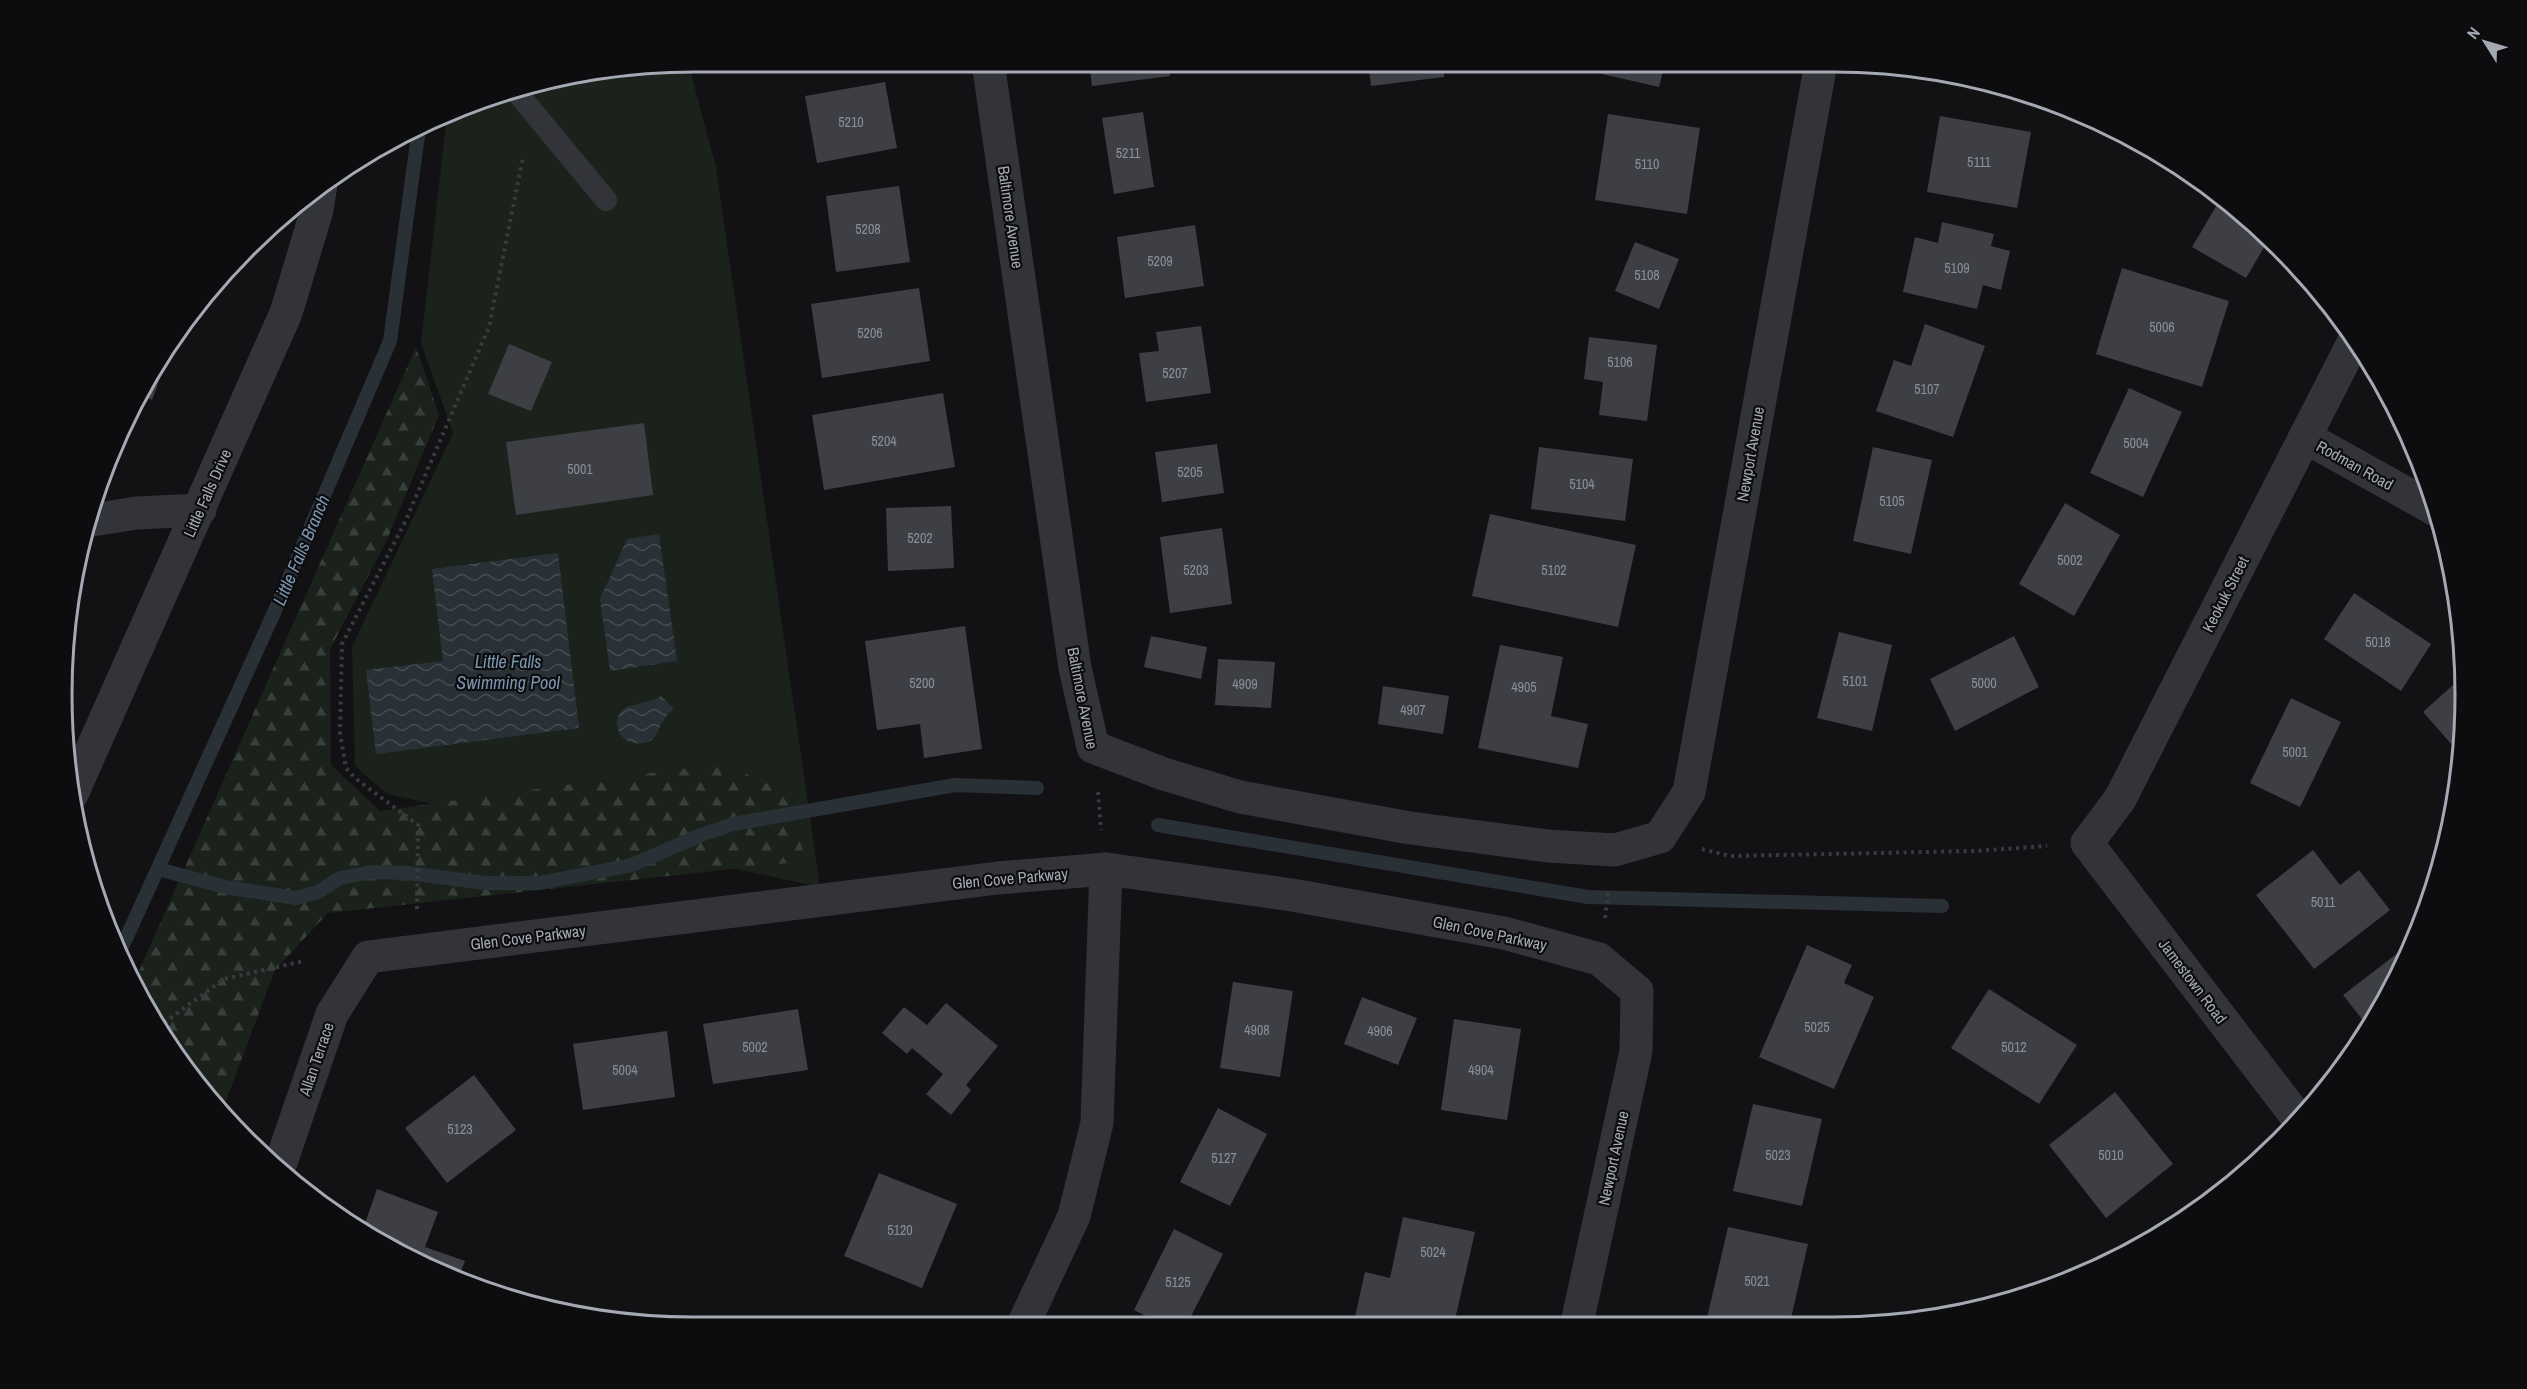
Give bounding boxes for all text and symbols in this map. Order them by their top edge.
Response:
north arrow [2455,12,2515,72]
text: N [2461,23,2485,43]
house number: 5210 [838,113,864,131]
house number: 5211 [1116,144,1141,162]
house number: 5111 [1967,153,1992,171]
house number: 5110 [1635,155,1659,173]
street label: Baltimore Avenue [993,164,1029,270]
house number: 5208 [855,220,881,238]
house number: 5209 [1147,252,1173,270]
house number: 5109 [1944,259,1970,277]
house number: 5108 [1634,266,1660,284]
house number: 5006 [2149,318,2175,336]
house number: 5206 [857,324,883,342]
house number: 5106 [1607,353,1633,371]
house number: 5207 [1162,364,1188,382]
house number: 5107 [1914,380,1940,398]
street label: Newport Avenue [1731,405,1769,503]
house number: 5204 [871,432,897,450]
house number: 5004 [2123,434,2149,452]
street label: Rodman Road [2313,435,2397,495]
street label: Little Falls Drive [178,446,236,540]
house number: 5001 [567,460,593,478]
house number: 5205 [1177,463,1203,481]
house number: 5104 [1569,475,1595,493]
water label: Little Falls Branch [267,491,335,609]
house number: 5105 [1879,492,1905,510]
house number: 5202 [907,529,933,547]
house number: 5002 [2057,551,2083,569]
street label: Keokuk Street [2196,552,2254,636]
house number: 5203 [1183,561,1209,579]
house number: 5102 [1541,561,1567,579]
house number: 5018 [2365,633,2391,651]
street label: Baltimore Avenue [1062,645,1104,751]
water label: Little Falls Swimming Pool [456,649,560,695]
house number: 5101 [1842,672,1868,690]
house number: 5200 [909,674,935,692]
house number: 5000 [1971,674,1997,692]
house number: 4909 [1232,675,1258,693]
house number: 4905 [1511,678,1537,696]
house number: 4907 [1400,701,1426,719]
house number: 5001 [2282,743,2308,761]
street label: Glen Cove Parkway [951,862,1069,894]
house number: 5011 [2311,893,2336,911]
street label: Glen Cove Parkway [1431,910,1549,956]
street label: Glen Cove Parkway [469,919,587,955]
street label: Jamestown Road [2154,934,2232,1028]
house number: 5025 [1804,1018,1830,1036]
street label: Allan Terrace [293,1019,339,1100]
house number: 4908 [1244,1021,1270,1039]
house number: 4906 [1367,1022,1393,1040]
house number: 5002 [742,1038,768,1056]
house number: 5012 [2001,1038,2027,1056]
house number: 5004 [612,1061,638,1079]
house number: 4904 [1468,1061,1494,1079]
street label: Newport Avenue [1592,1109,1634,1207]
house number: 5123 [447,1120,473,1138]
house number: 5023 [1765,1146,1791,1164]
house number: 5010 [2098,1146,2124,1164]
house number: 5127 [1211,1149,1237,1167]
house number: 5120 [887,1221,913,1239]
house number: 5024 [1420,1243,1446,1261]
house number: 5021 [1744,1272,1770,1290]
house number: 5125 [1165,1273,1191,1291]

